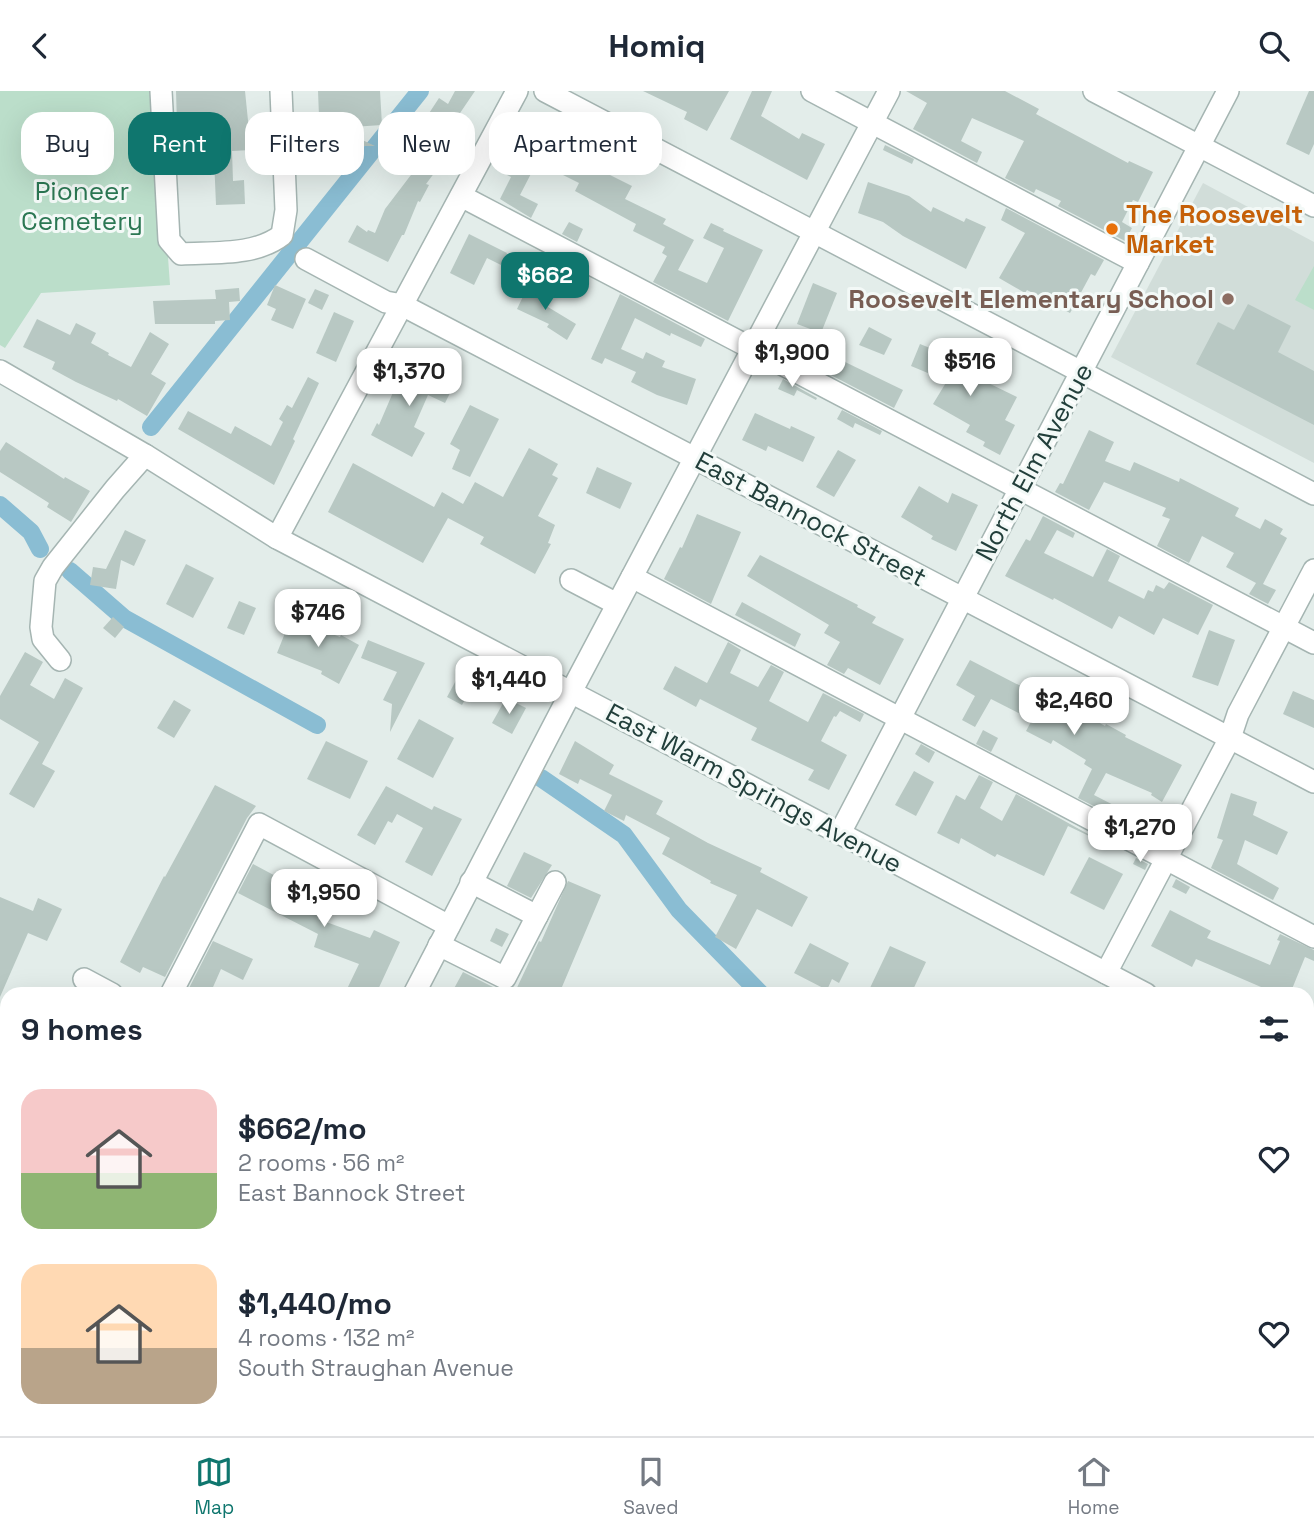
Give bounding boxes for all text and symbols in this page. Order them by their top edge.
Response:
text: Homiq [609,26,705,66]
icon: back [21,27,59,65]
icon: search [1255,27,1293,65]
chip: Buy [21,112,114,175]
chip: Rent [128,112,231,175]
chip: Filters [245,112,364,175]
chip: New [378,112,475,175]
chip: Apartment [489,112,662,175]
park label: Pioneer Cemetery [21,174,143,238]
place label: The Roosevelt Market [1126,197,1303,261]
marker: The Roosevelt Market [1104,221,1120,237]
pin: $662 [504,253,586,312]
text: $662 [517,260,573,290]
place label: Roosevelt Elementary School [848,282,1214,316]
marker: Roosevelt Elementary School [1220,291,1236,307]
pin: $1,900 [735,329,849,389]
text: $1,900 [754,337,830,367]
pin: $516 [929,338,1011,398]
text: $516 [944,346,996,376]
pin: $1,370 [352,349,466,408]
text: $1,370 [373,356,445,386]
street label: North Elm Avenue [968,357,1100,567]
street label: East Bannock Street [689,444,933,594]
pin: $746 [277,589,359,649]
text: $746 [291,597,345,627]
pin: $1,440 [452,657,566,716]
text: $1,440 [471,664,547,694]
pin: $2,460 [1017,677,1131,737]
text: $2,460 [1035,685,1113,715]
street label: East Warm Springs Avenue [600,695,908,881]
pin: $1,270 [1083,805,1197,864]
text: $1,270 [1104,812,1176,842]
pin: $1,950 [267,869,381,929]
text: $1,950 [287,877,361,907]
text: 9 homes [21,1010,143,1049]
icon: filters [1255,1010,1293,1048]
text: $662/mo [238,1109,367,1148]
icon: home [77,1117,161,1201]
icon: heart [1255,1140,1293,1178]
text: 2 rooms · 56 m² [238,1148,404,1178]
text: East Bannock Street [238,1178,466,1208]
text: $1,440/mo [238,1284,392,1323]
icon: home [77,1292,161,1376]
icon: heart [1255,1315,1293,1353]
text: 4 rooms · 132 m² [238,1323,414,1353]
text: South Straughan Avenue [238,1353,514,1383]
tab: Map [195,1453,234,1520]
tab: Saved [623,1453,679,1520]
tab: Home [1068,1453,1119,1520]

